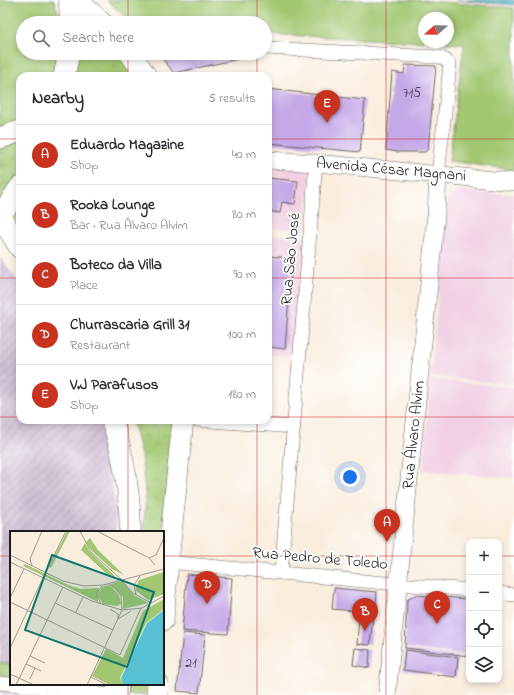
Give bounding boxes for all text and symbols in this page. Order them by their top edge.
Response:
north arrow [418,12,454,48]
search box [16,16,272,60]
icon: search [30,27,52,49]
text: Search here [62,27,134,49]
house number: 715 [403,83,421,104]
text: Nearby [32,86,84,111]
text: 5 results [208,89,256,108]
pin: E [314,90,340,123]
text: Eduardo Magazine [70,134,184,156]
text: A [41,145,49,164]
text: 40 m [232,145,256,164]
street label: Avenida César Magnani [315,151,467,189]
text: Shop [70,156,98,175]
text: Rooka Lounge [70,194,155,216]
text: B [41,205,49,224]
text: 80 m [232,205,256,224]
street label: Rua São José [275,211,307,306]
text: Bar · Rua Álvaro Alvim [70,216,188,235]
text: Boteco da Villa [70,254,162,276]
text: C [41,265,49,284]
text: 90 m [233,265,256,284]
text: Place [70,276,98,295]
text: Churrascaria Grill 31 [70,314,189,336]
text: D [40,325,50,344]
text: 100 m [227,325,256,344]
text: Restaurant [70,336,130,355]
text: V.J Parafusos [70,374,158,396]
street label: Rua Álvaro Alvim [396,379,432,491]
text: E [41,385,49,404]
text: 180 m [228,385,256,404]
text: Shop [70,396,98,415]
your location [340,467,360,487]
pin: A [374,509,400,542]
inset map [10,531,164,685]
map controls [466,539,502,683]
button: + [466,539,502,575]
street label: Rua Pedro de Toledo [251,541,389,577]
pin: D [194,571,220,604]
button: − [466,575,502,611]
pin: C [424,591,450,624]
pin: B [352,598,378,631]
button: locate [466,611,502,647]
button: layers [466,647,502,683]
house number: 21 [185,653,197,674]

